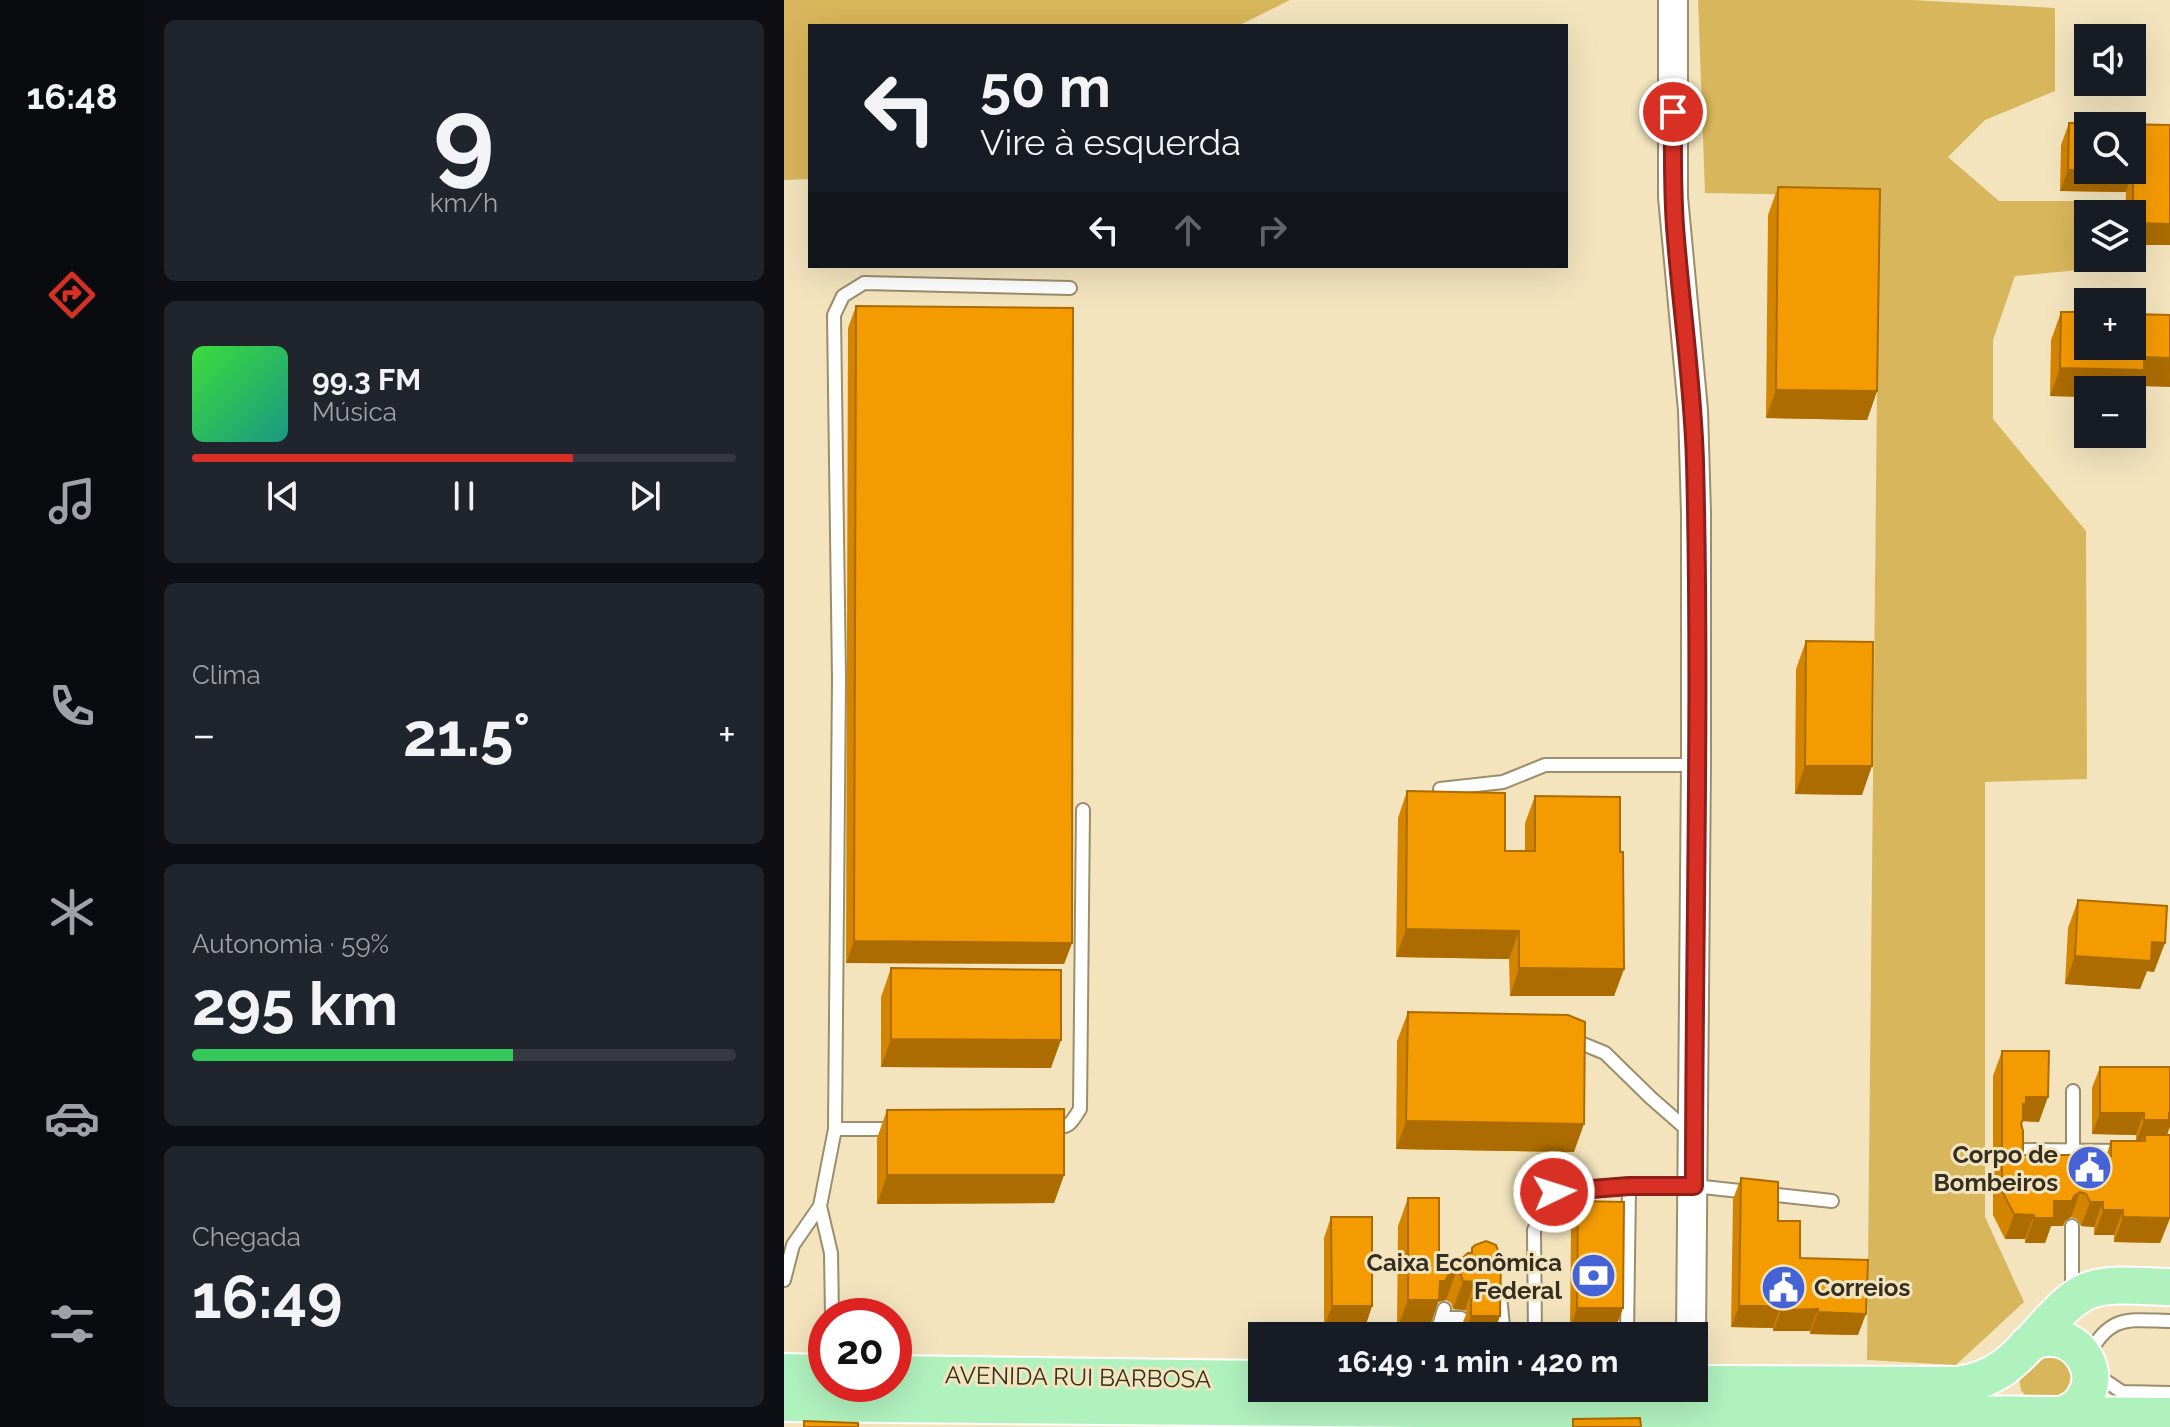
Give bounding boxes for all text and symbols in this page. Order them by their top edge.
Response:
map controls [2074,24,2146,448]
button: sound [2074,24,2146,96]
text: 50 m [980,54,1111,120]
icon: left [848,56,952,160]
text: 16:48 [27,75,117,117]
text: 9 [433,75,495,197]
pin [1639,78,1707,146]
icon: arrive [1651,90,1695,134]
button: search [2074,112,2146,184]
text: Vire à esquerda [980,121,1241,163]
text: km/h [430,188,498,218]
button: layers [2074,200,2146,272]
icon: left [1082,208,1126,252]
icon: ahead [1166,208,1210,252]
icon: right [1250,208,1294,252]
icon: directions [44,267,100,323]
button: + [2074,288,2146,360]
text: 99.3 FM [312,362,421,397]
button: − [2074,376,2146,448]
text: Música [312,397,397,427]
icon: music [44,473,100,529]
icon: previous [261,474,305,518]
icon: pause [442,474,486,518]
icon: next [623,474,667,518]
text: Clima [192,660,261,690]
icon: phone [44,678,100,734]
text: 21.5° [403,700,530,770]
text: − [192,709,216,760]
text: + [718,709,736,760]
icon: climate [44,884,100,940]
text: Autonomia · 59% [192,929,389,959]
text: 295 km [192,969,398,1039]
icon: car [44,1090,100,1146]
place label: Corpo de Bombeiros [1934,1140,2058,1197]
public building icon: Corpo de Bombeiros [2065,1144,2113,1192]
position arrow [1512,1150,1596,1234]
text: Chegada [192,1222,301,1252]
place label: Caixa Econômica Federal [1367,1248,1562,1305]
bank icon: Caixa Econômica Federal [1569,1252,1617,1300]
text: 16:49 [192,1262,342,1332]
public building icon: Correios [1759,1263,1807,1311]
place label: Correios [1814,1273,1910,1302]
icon: filters [44,1296,100,1352]
speed limit sign: 20 [808,1298,912,1402]
text: 16:49 · 1 min · 420 m [1338,1344,1618,1379]
street label: AVENIDA RUI BARBOSA [945,1360,1211,1394]

